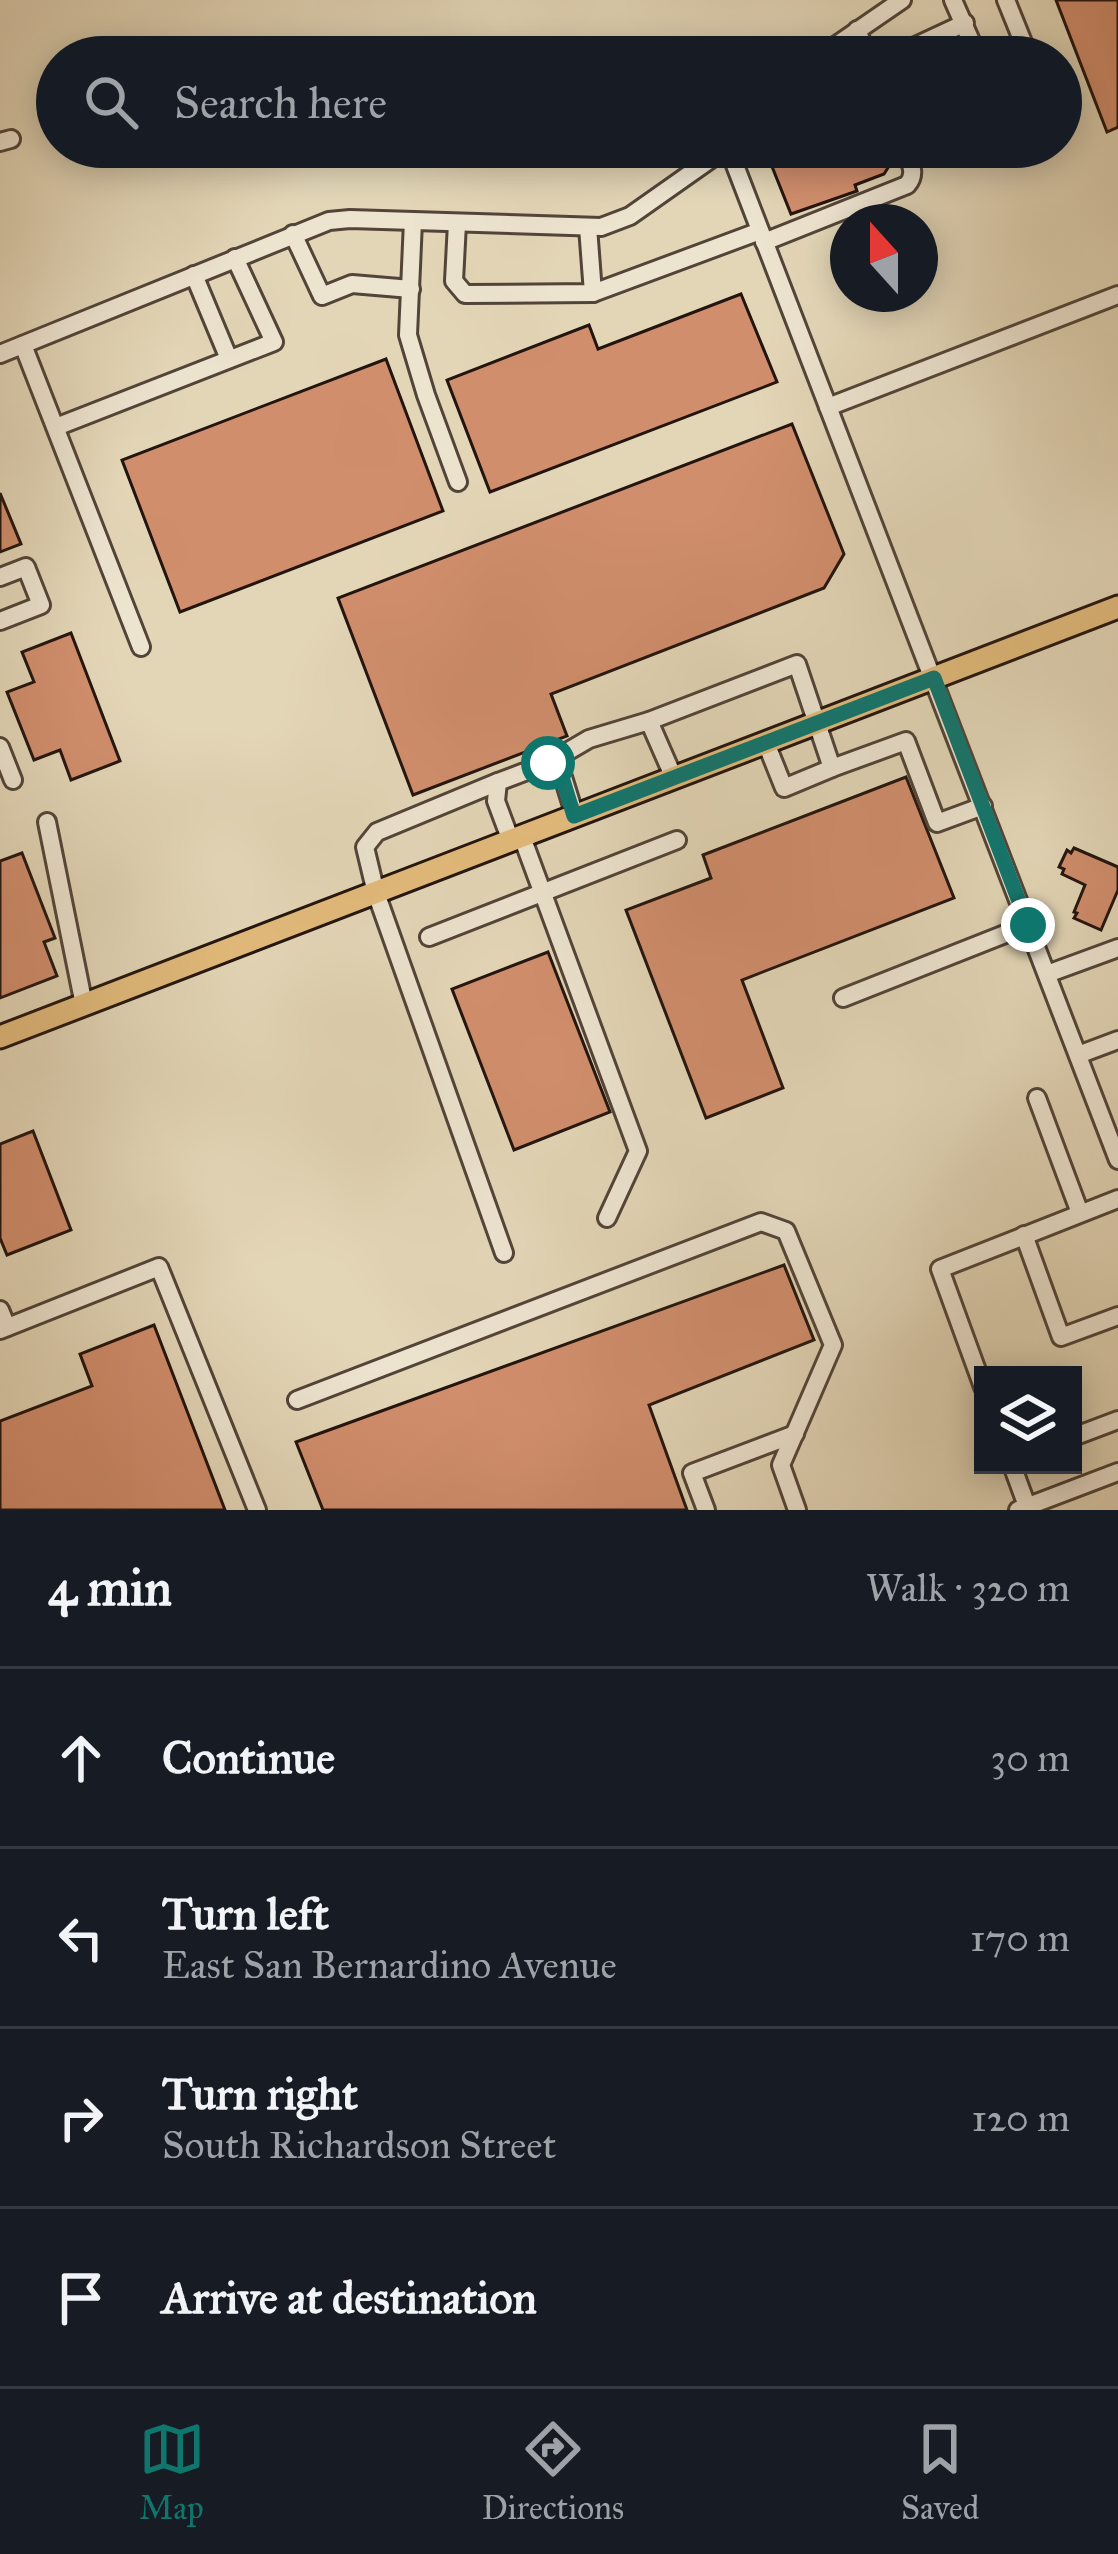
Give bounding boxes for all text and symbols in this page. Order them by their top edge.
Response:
search box [36,36,1082,168]
icon: search [78,69,144,135]
text: Search here [174,75,387,130]
north arrow [830,204,938,312]
route start [521,736,575,790]
route end [1001,898,1055,952]
map controls [974,1366,1082,1474]
button: layers [974,1366,1082,1474]
text: 4 min [48,1557,172,1619]
text: Walk · 320 m [866,1564,1070,1612]
icon: ahead [48,1725,114,1791]
text: Continue [162,1730,335,1785]
text: 30 m [991,1734,1070,1782]
text: Turn left [162,1886,329,1941]
icon: left [48,1905,114,1971]
text: 170 m [970,1914,1070,1962]
text: East San Bernardino Avenue [162,1941,617,1989]
text: Turn right [162,2066,358,2121]
icon: right [48,2085,114,2151]
text: 120 m [971,2094,1070,2142]
text: South Richardson Street [162,2121,556,2169]
icon: arrive [48,2265,114,2331]
text: Arrive at destination [162,2270,537,2325]
tab: Map [139,2416,205,2528]
tab: Directions [482,2416,624,2528]
tab: Saved [901,2416,979,2528]

